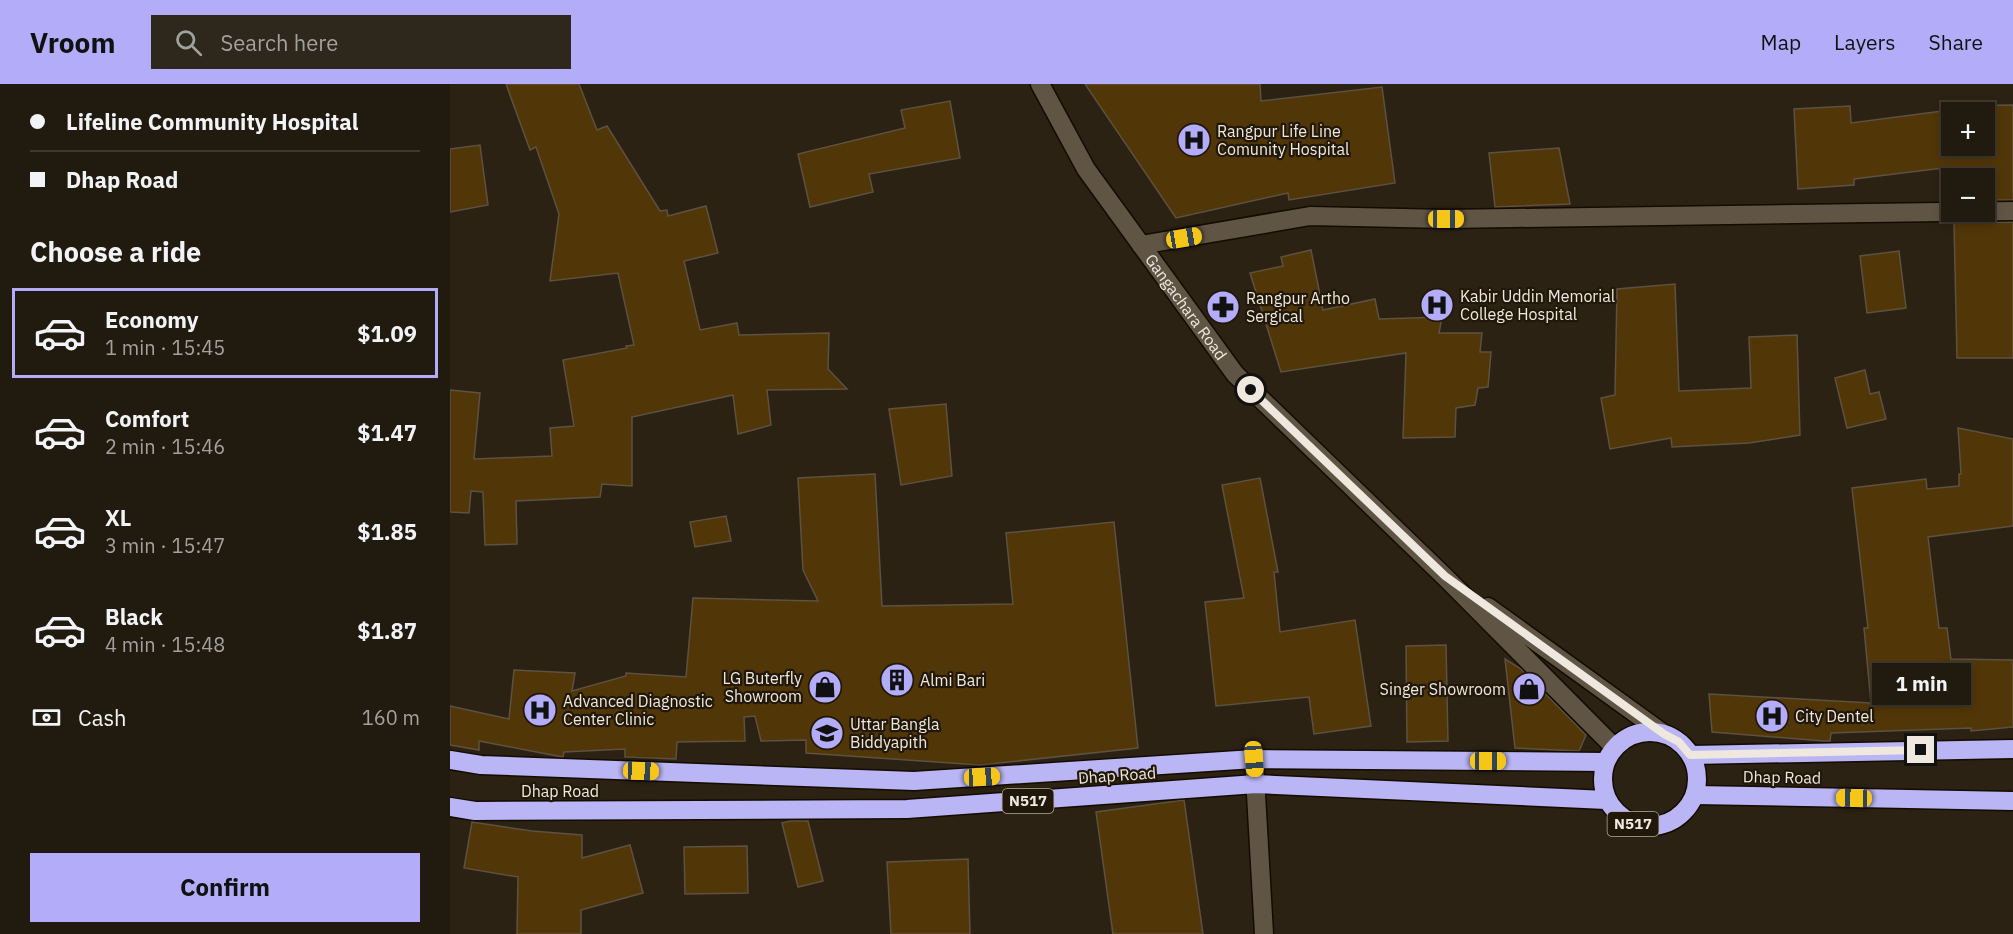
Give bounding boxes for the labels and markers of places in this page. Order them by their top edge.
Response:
place label: Rangpur Life Line Comunity Hospital [1217,121,1349,159]
hospital icon: Rangpur Life Line Comunity Hospital [1176,122,1212,158]
place label: Kabir Uddin Memorial College Hospital [1460,286,1615,324]
hospital icon: Kabir Uddin Memorial College Hospital [1419,287,1455,323]
place label: Rangpur Artho Sergical [1246,288,1350,326]
pharmacy icon: Rangpur Artho Sergical [1205,289,1241,325]
building icon: Almi Bari [879,662,915,698]
place label: LG Buterfly Showroom [722,668,802,706]
shop icon: LG Buterfly Showroom [807,669,843,705]
place label: Almi Bari [920,670,985,690]
shop icon: Singer Showroom [1511,671,1547,707]
place label: Singer Showroom [1380,679,1506,699]
place label: Advanced Diagnostic Center Clinic [563,691,713,729]
hospital icon: Advanced Diagnostic Center Clinic [522,692,558,728]
hospital icon: City Dentel [1754,698,1790,734]
place label: City Dentel [1795,706,1874,726]
place label: Uttar Bangla Biddyapith [850,714,940,752]
school or university icon: Uttar Bangla Biddyapith [809,715,845,751]

